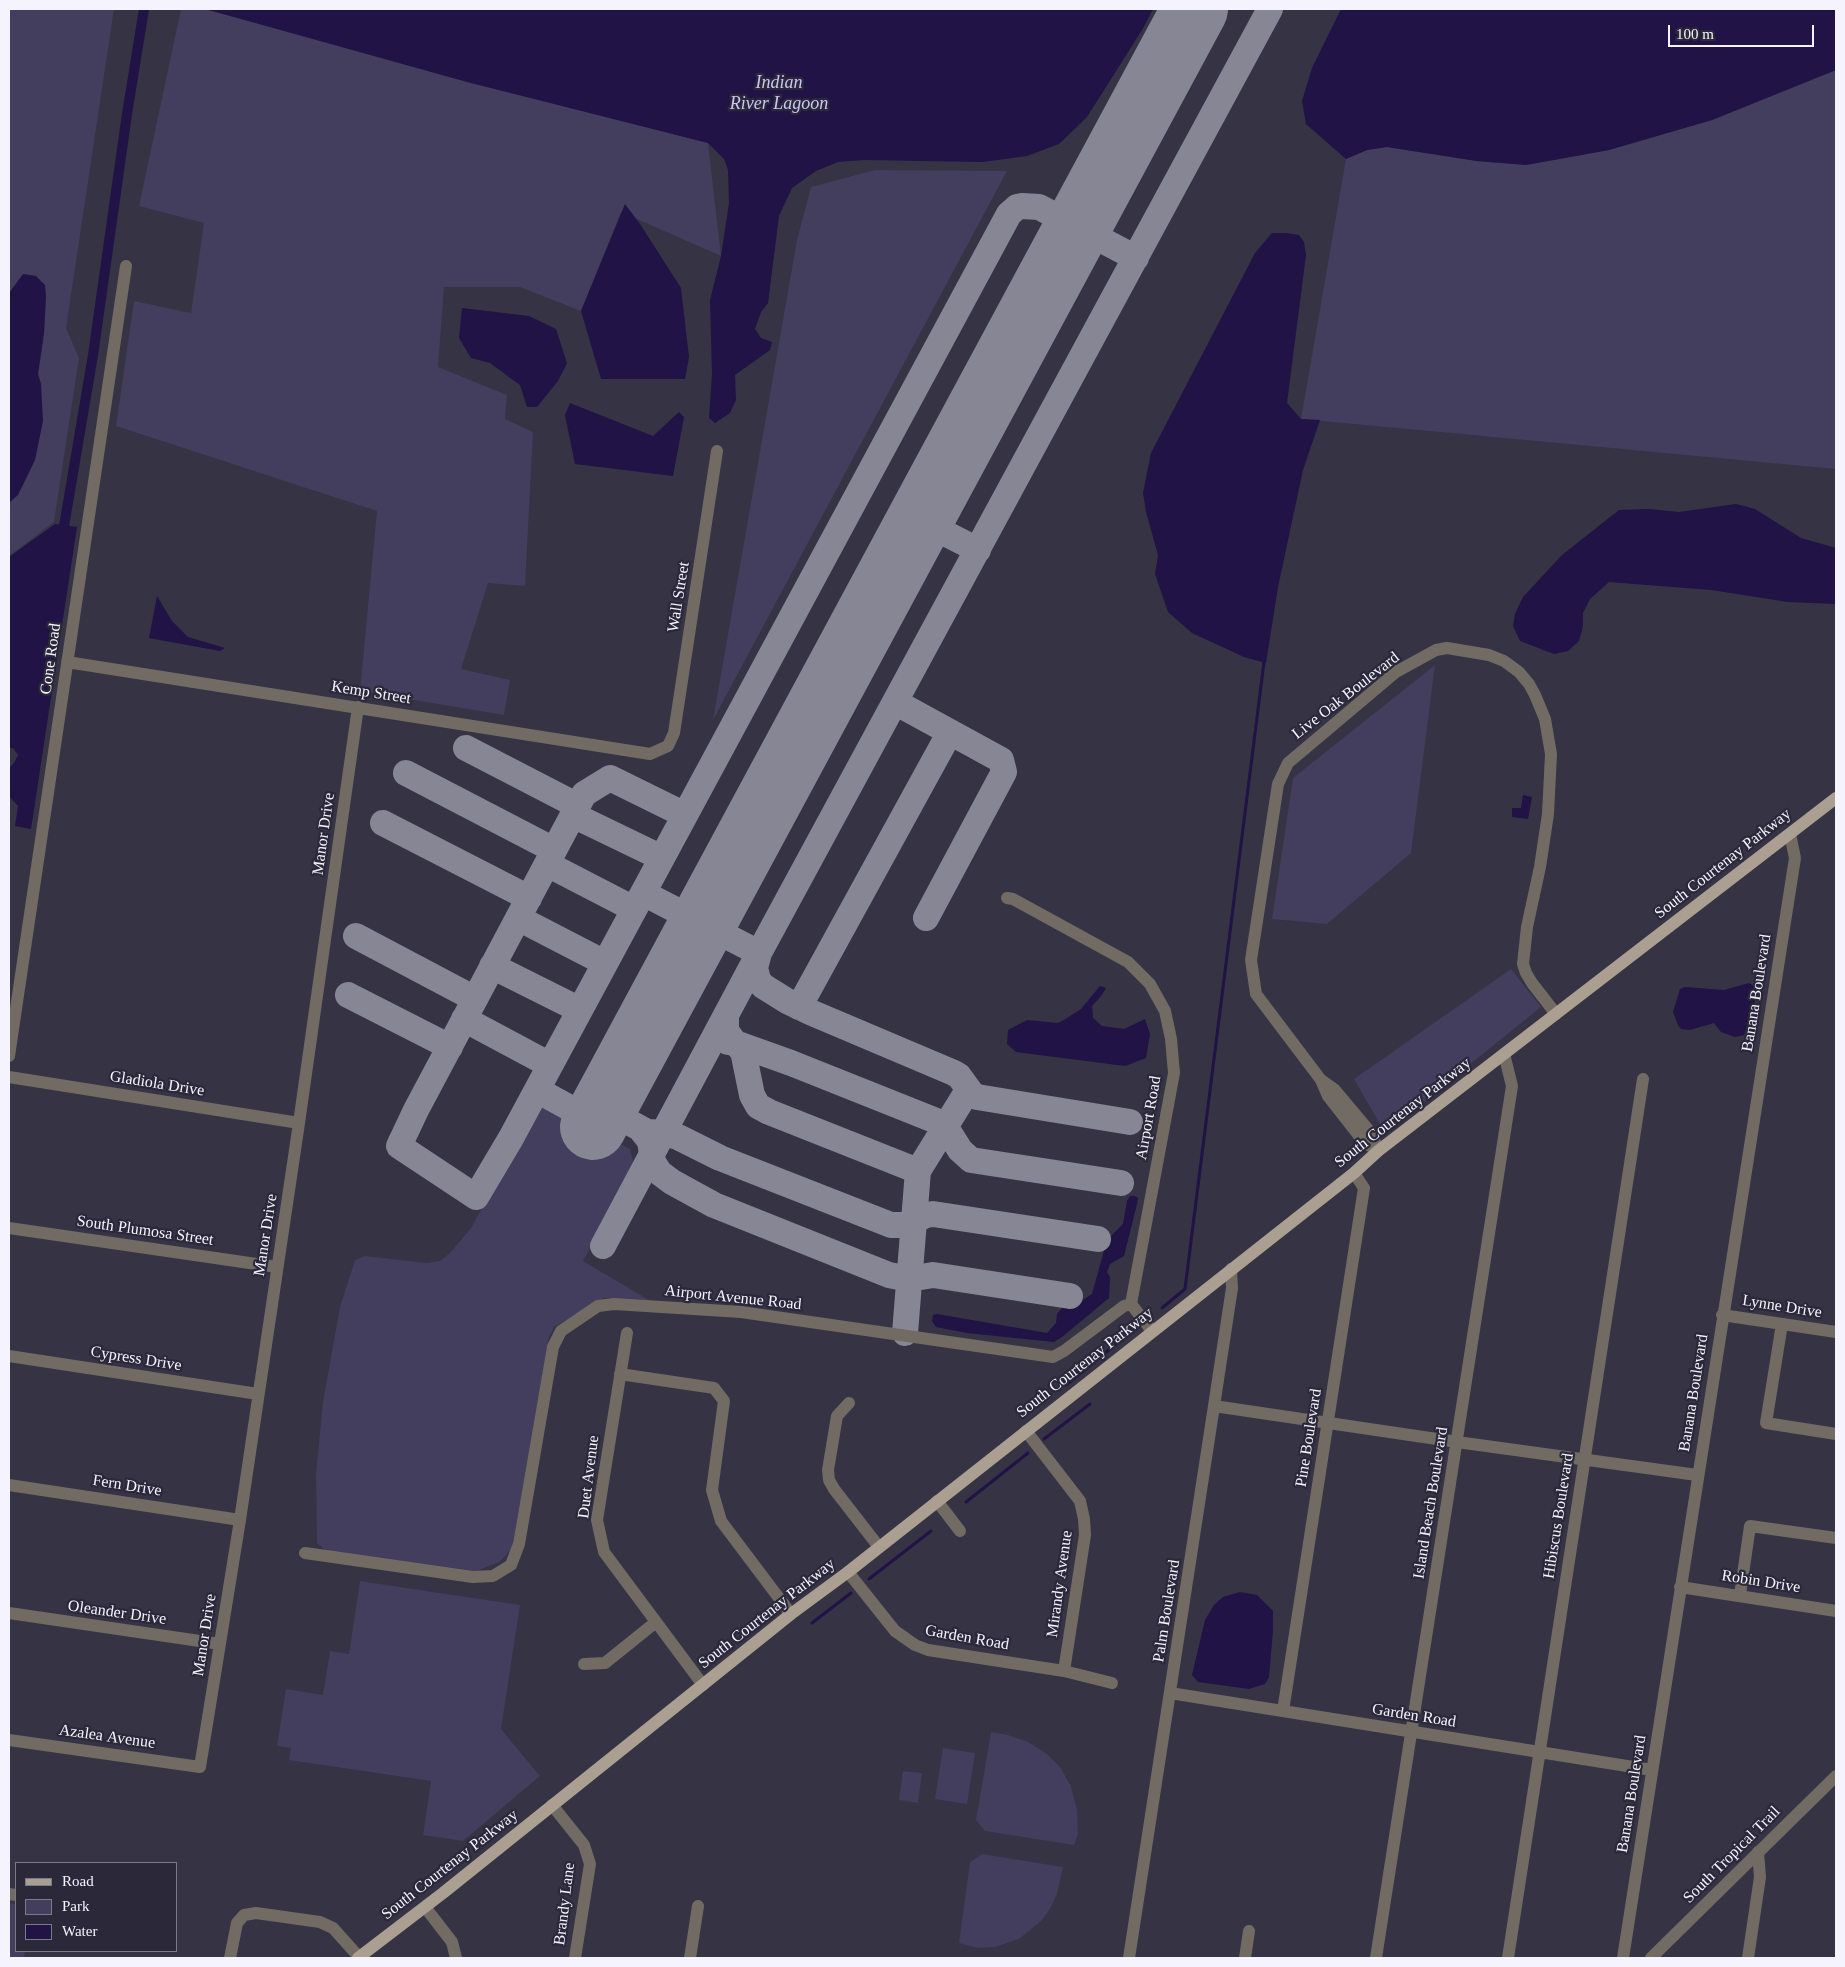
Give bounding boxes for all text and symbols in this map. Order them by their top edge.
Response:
scale bar [1670,15,1816,47]
text: 100 m [1676,26,1714,42]
water label: Indian River Lagoon [730,72,828,115]
street label: Wall Street [664,560,694,634]
street label: Cone Road [37,622,65,696]
street label: Live Oak Boulevard [1289,648,1403,744]
street label: Kemp Street [330,677,412,709]
street label: Manor Drive [309,792,339,876]
street label: South Courtenay Parkway [1651,805,1795,923]
street label: Banana Boulevard [1738,933,1776,1053]
street label: South Courtenay Parkway [1331,1054,1475,1172]
street label: Gladiola Drive [108,1067,206,1101]
street label: Airport Road [1132,1075,1166,1161]
street label: Manor Drive [250,1192,282,1278]
street label: South Plumosa Street [75,1212,215,1250]
street label: Airport Avenue Road [664,1281,802,1315]
street label: Lynne Drive [1741,1291,1823,1323]
street label: South Courtenay Parkway [1013,1304,1157,1422]
street label: Banana Boulevard [1675,1333,1713,1453]
street label: Cypress Drive [89,1342,183,1376]
street label: Pine Boulevard [1292,1388,1326,1488]
street label: Island Beach Boulevard [1409,1426,1453,1580]
street label: Duet Avenue [574,1434,604,1520]
street label: Hibiscus Boulevard [1540,1452,1578,1580]
street label: Fern Drive [91,1471,163,1501]
street label: Mirandy Avenue [1043,1529,1077,1639]
street label: South Courtenay Parkway [695,1555,839,1673]
street label: Palm Boulevard [1149,1558,1185,1664]
street label: Robin Drive [1720,1566,1802,1598]
street label: Manor Drive [189,1592,221,1678]
street label: Oleander Drive [67,1597,167,1629]
street label: Garden Road [924,1621,1010,1655]
street label: Garden Road [1371,1700,1457,1732]
street label: Azalea Avenue [58,1721,156,1753]
street label: Banana Boulevard [1613,1734,1651,1854]
street label: South Tropical Trail [1679,1802,1785,1908]
street label: South Courtenay Parkway [378,1806,522,1924]
legend [15,1862,178,1952]
street label: Brandy Lane [550,1862,580,1946]
text: Road [62,1873,94,1889]
text: Park [62,1898,90,1914]
text: Water [62,1923,97,1939]

